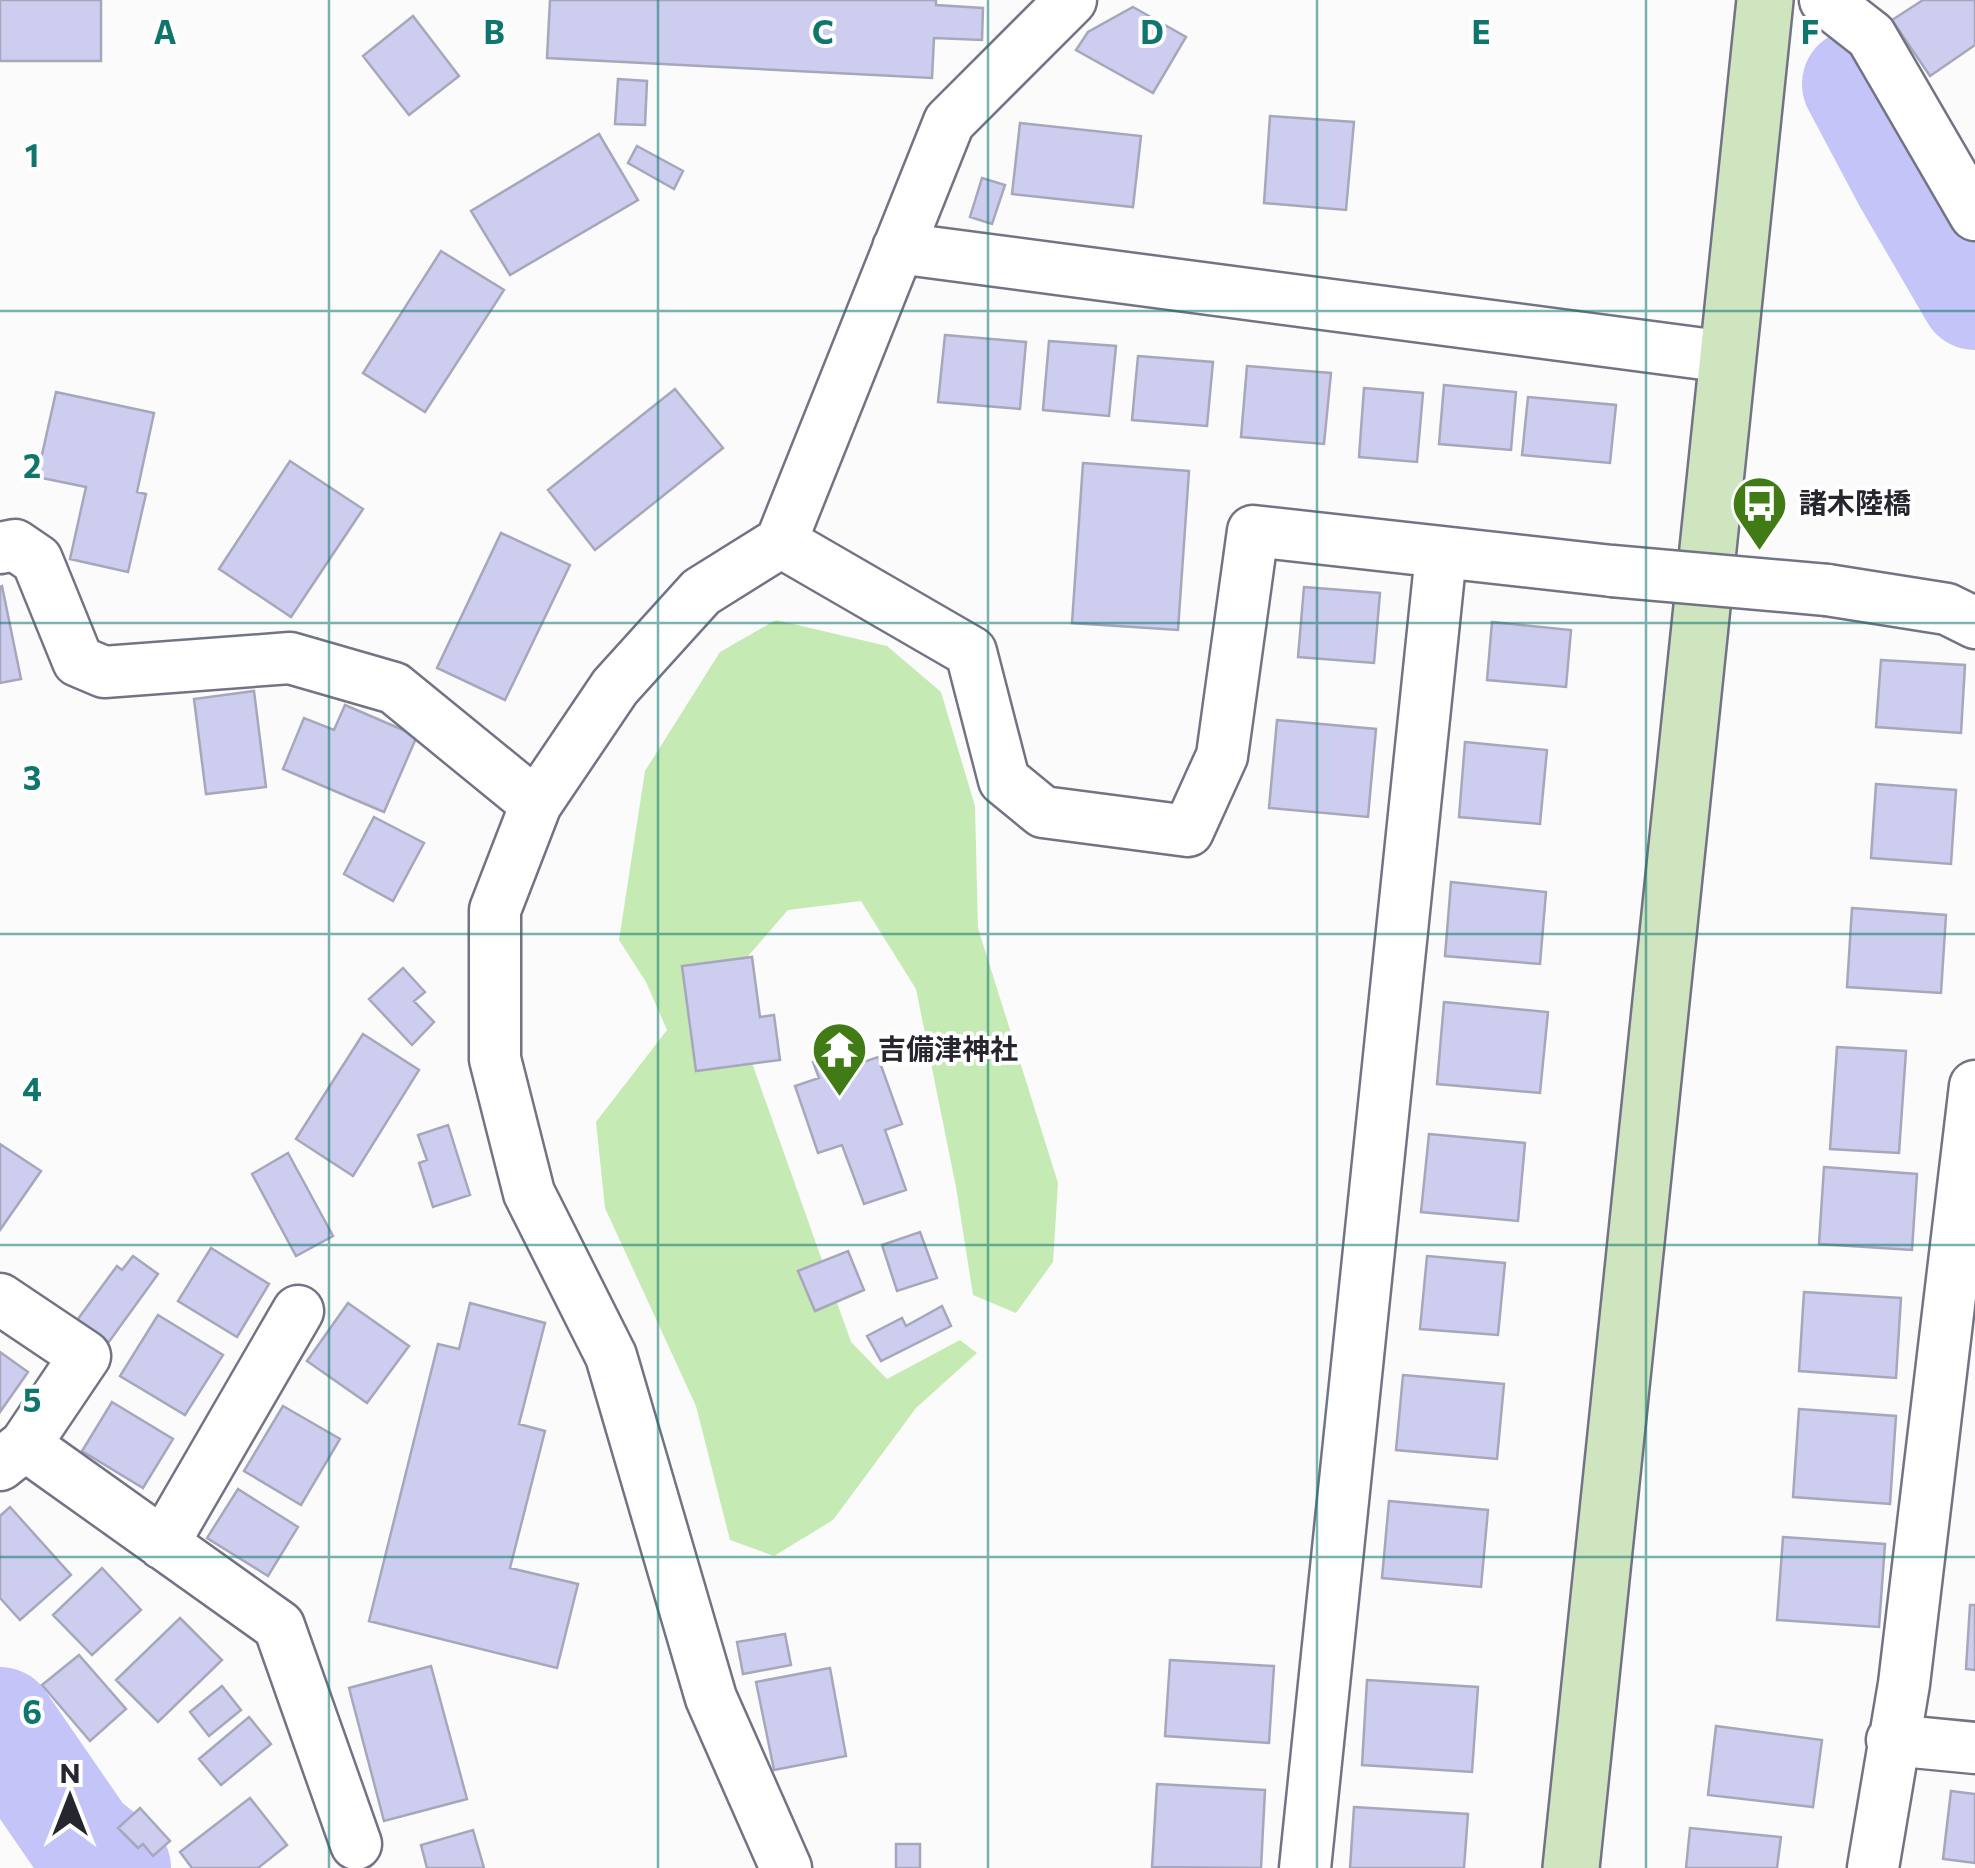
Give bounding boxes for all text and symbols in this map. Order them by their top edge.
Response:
text: A [154,11,177,51]
text: B [483,11,505,51]
text: C [812,11,834,51]
text: D [1140,11,1164,51]
text: E [1471,11,1491,51]
text: F [1801,11,1819,51]
text: 1 [25,134,39,174]
text: 2 [23,445,41,485]
bus stop icon: 諸木陸橋 [1730,473,1790,552]
place label: 諸木陸橋 [1799,485,1911,519]
text: 3 [23,757,41,797]
temple icon: 吉備津神社 [809,1019,869,1098]
place label: 吉備津神社 [878,1031,1018,1065]
text: 4 [22,1068,42,1108]
text: 5 [23,1379,41,1419]
text: 6 [22,1691,42,1731]
north arrow [20,1748,120,1848]
text: N [60,1755,81,1789]

